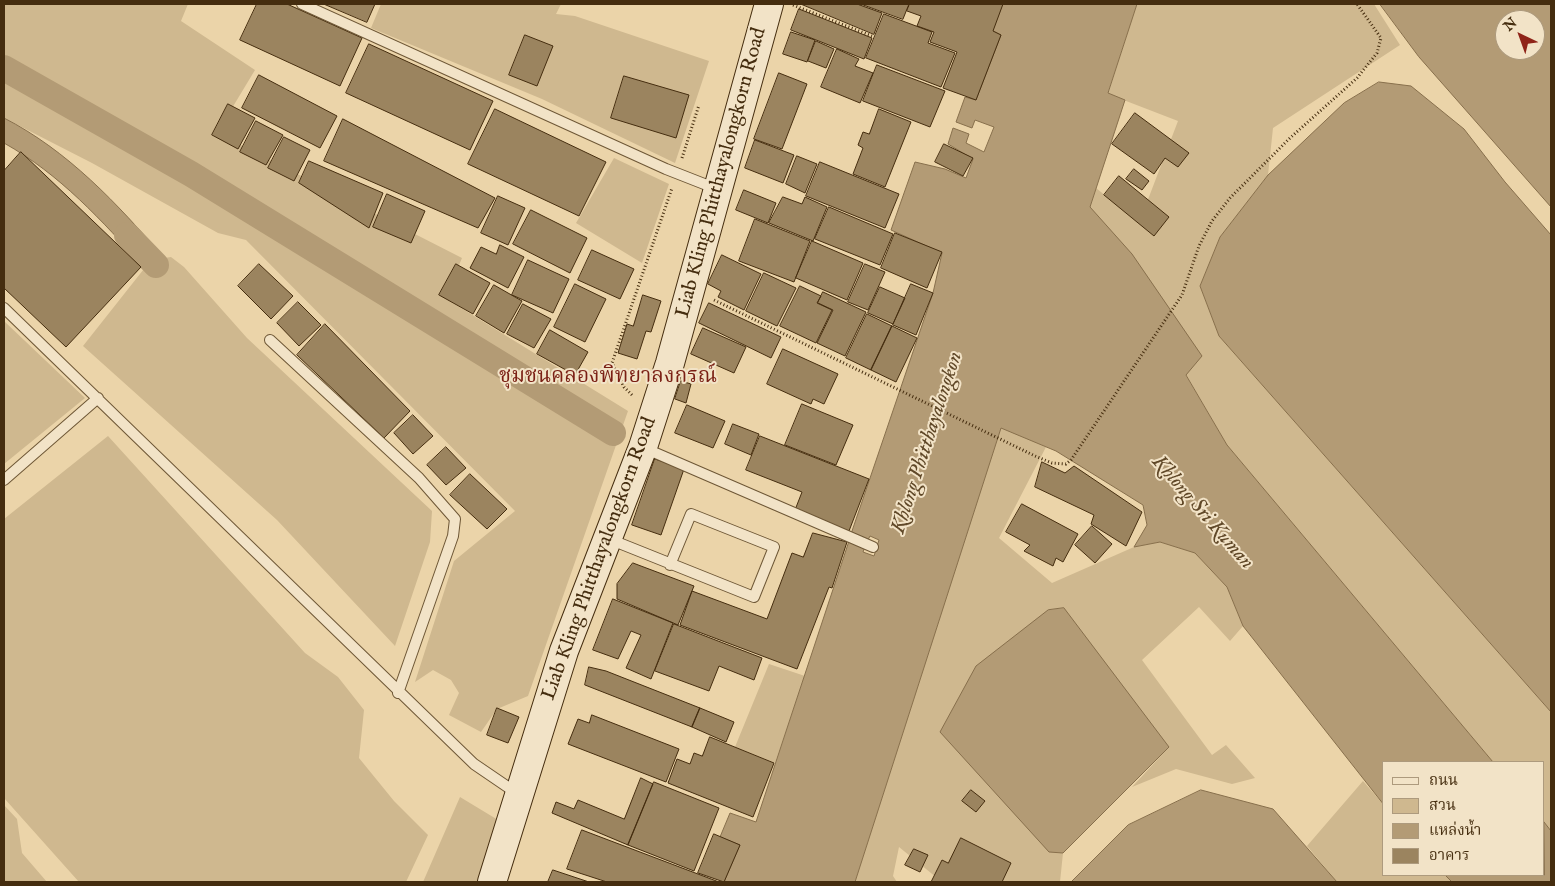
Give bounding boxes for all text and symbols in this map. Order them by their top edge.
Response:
north arrow [1495,10,1545,60]
text: N [1500,14,1521,35]
street label: Liab Kling Phitthayalongkorn Road [672,25,772,321]
water label: Khlong Phitthayalongkon [887,349,969,537]
district label: ชุมชนคลองพิทยาลงกรณ์ [499,365,717,391]
street label: Liab Kling Phitthayalongkorn Road [538,414,662,704]
water label: Khlong Sri Kuman [1146,451,1258,575]
legend [1382,761,1545,876]
text: ถนน [1429,771,1458,790]
text: สวน [1429,796,1456,815]
text: แหล่งน้ำ [1429,821,1481,840]
text: อาคาร [1429,846,1469,865]

